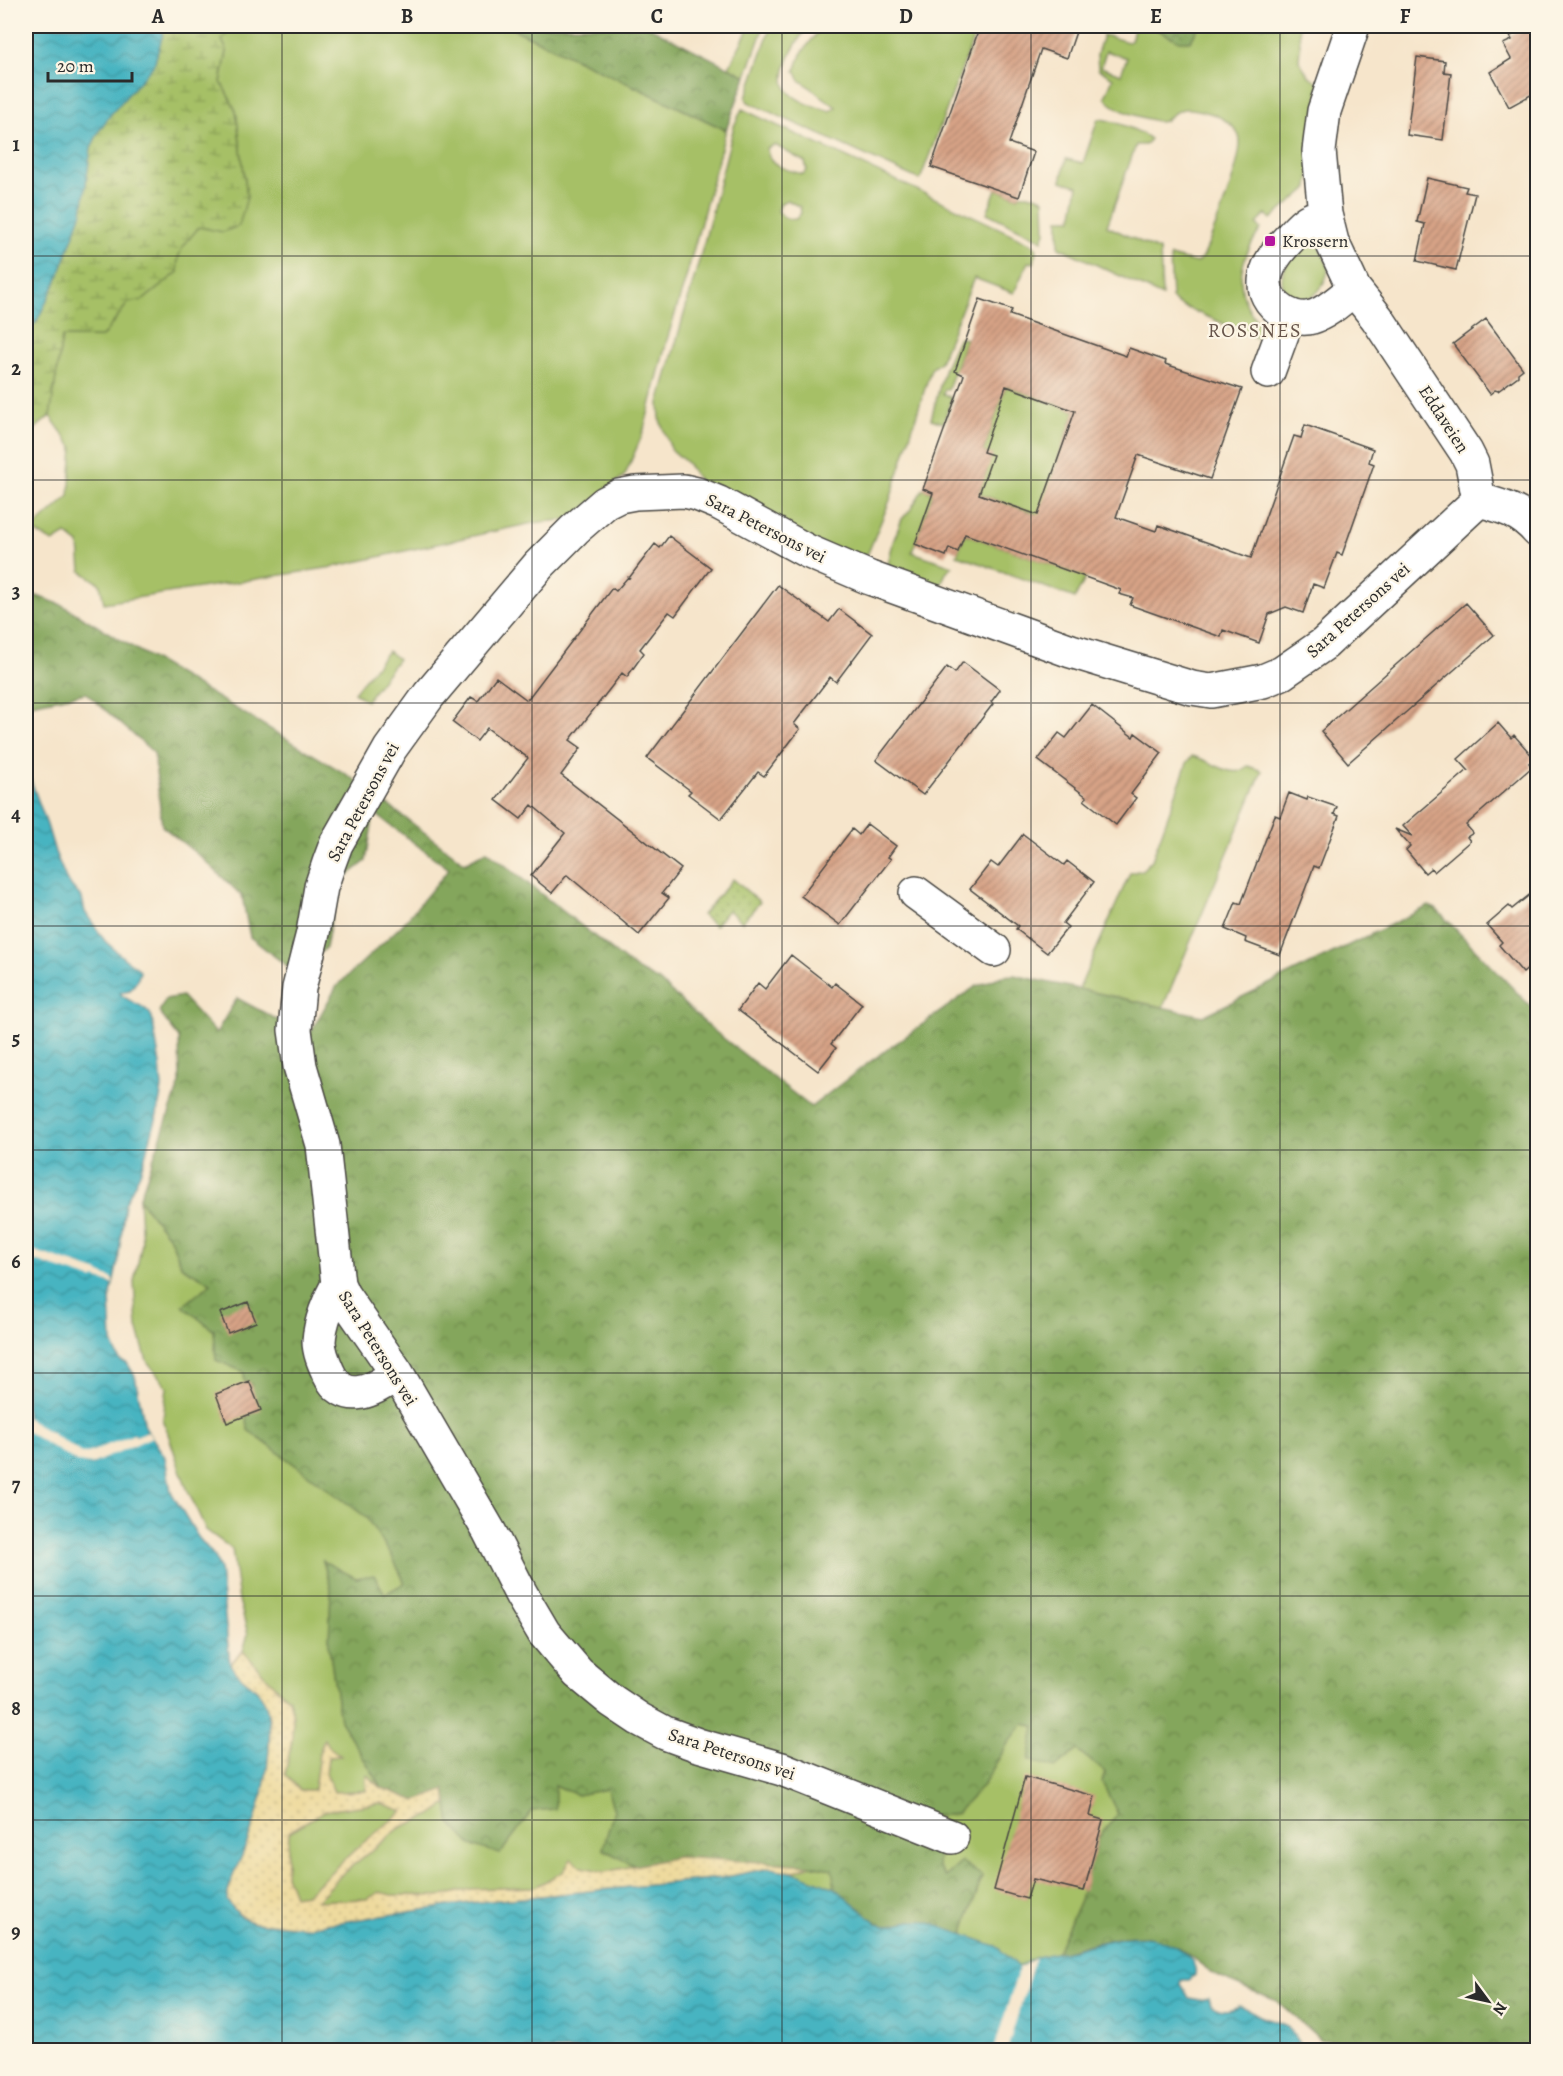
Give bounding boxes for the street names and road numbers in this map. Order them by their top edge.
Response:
street label: Eddaveien [1413,380,1475,458]
street label: Sara Petersons vei [702,487,830,569]
street label: Sara Petersons vei [1301,557,1415,663]
street label: Sara Petersons vei [321,738,405,866]
street label: Sara Petersons vei [333,1286,423,1410]
street label: Sara Petersons vei [666,1722,798,1786]

